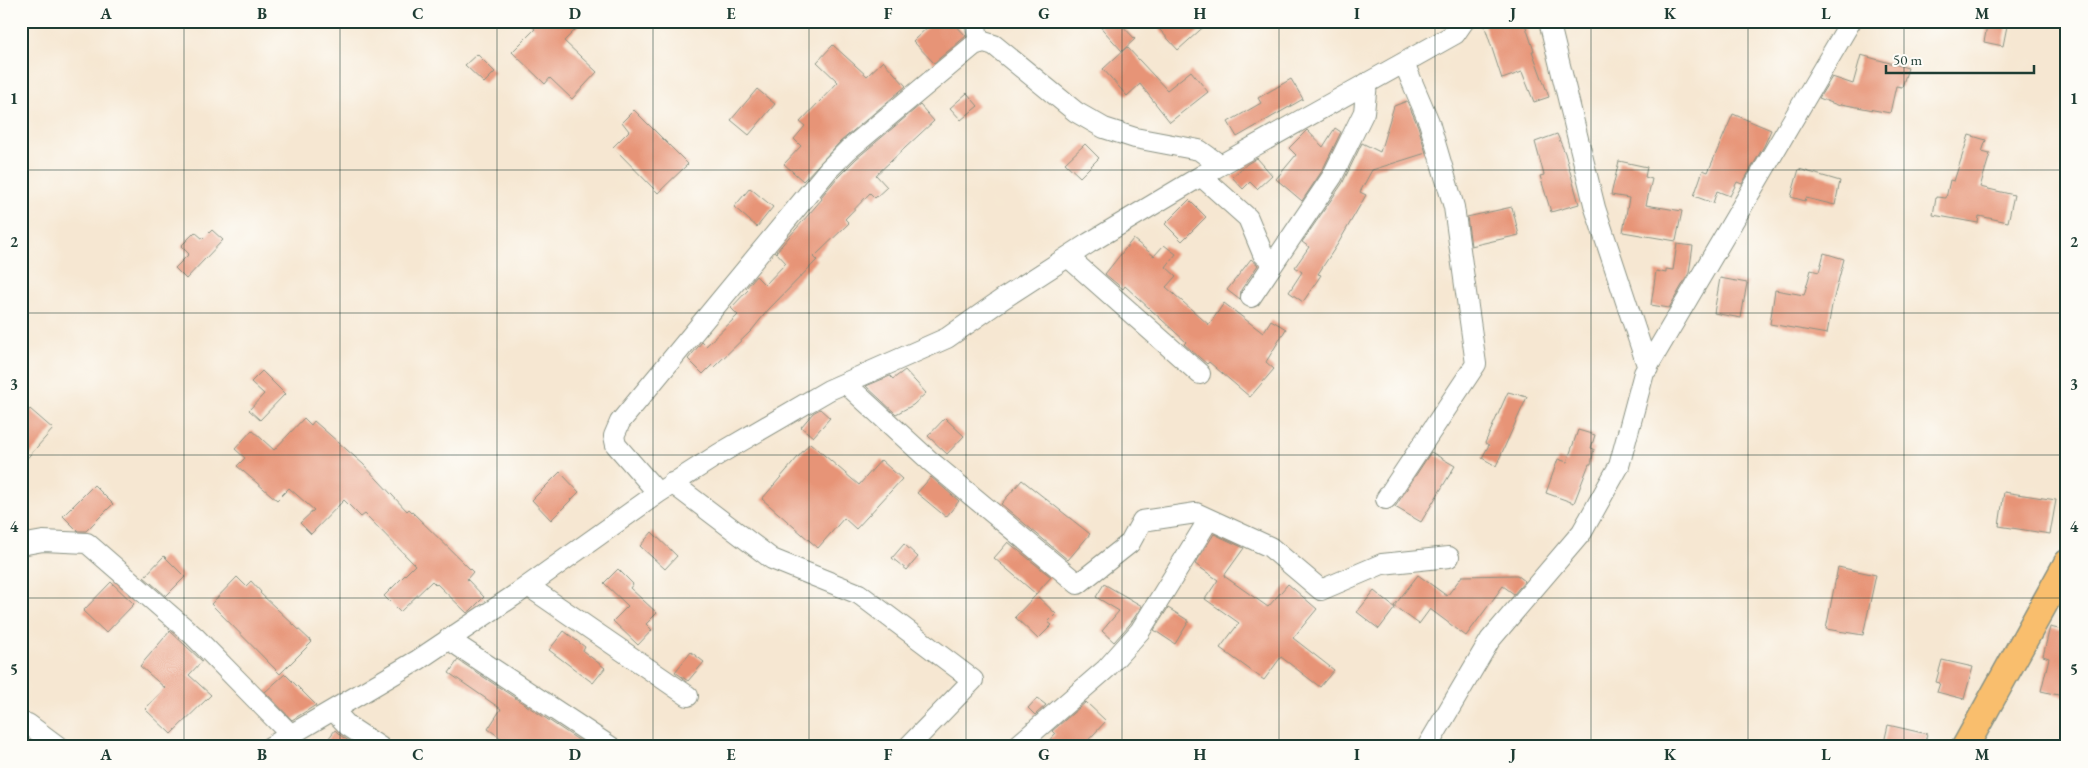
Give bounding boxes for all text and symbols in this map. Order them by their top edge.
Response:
text: A [99,3,112,24]
text: B [257,3,267,24]
text: C [412,3,424,24]
text: D [569,3,581,24]
text: E [726,3,736,24]
text: F [884,3,893,24]
text: G [1038,3,1050,24]
text: H [1194,3,1207,24]
text: I [1354,3,1360,24]
text: J [1508,3,1516,24]
text: K [1664,3,1677,24]
text: L [1821,3,1831,24]
text: M [1975,3,1990,24]
scale bar [1886,42,2033,74]
text: 50 m [1893,50,1922,69]
text: 1 [10,88,18,109]
text: 1 [2070,88,2078,109]
text: 2 [10,231,19,252]
text: 2 [2070,231,2079,252]
text: 3 [10,374,18,395]
text: 3 [2070,374,2078,395]
text: 4 [10,516,19,537]
text: 4 [2070,516,2079,537]
text: 5 [10,659,18,680]
text: 5 [2070,659,2078,680]
text: A [99,744,112,765]
text: B [257,744,267,765]
text: C [412,744,424,765]
text: D [569,744,581,765]
text: E [726,744,736,765]
text: F [884,744,893,765]
text: G [1038,744,1050,765]
text: H [1194,744,1207,765]
text: I [1354,744,1360,765]
text: J [1508,744,1516,765]
text: K [1664,744,1677,765]
text: L [1821,744,1831,765]
text: M [1975,744,1990,765]

